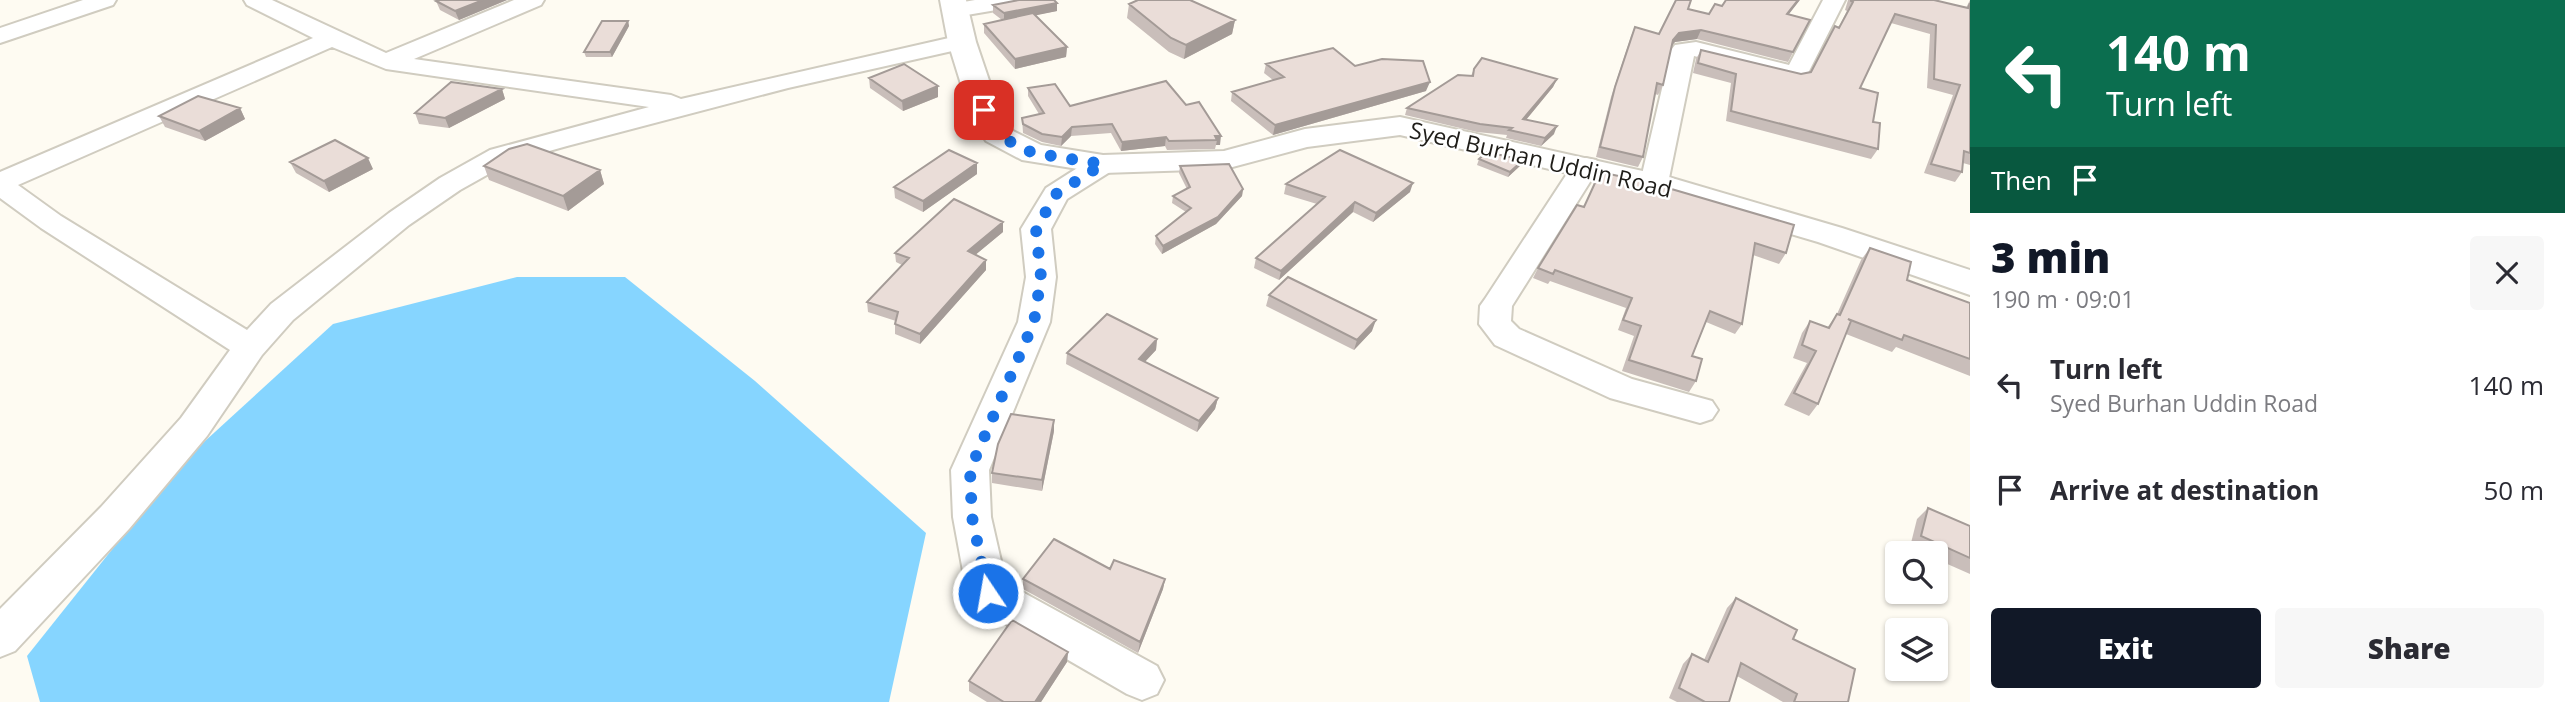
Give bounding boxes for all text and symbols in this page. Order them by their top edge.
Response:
text: 140 m [2106,19,2251,85]
icon: left [1991,28,2082,119]
pin [954,80,1014,140]
text: Turn left [2106,82,2232,125]
icon: arrive [965,91,1003,129]
street label: Syed Burhan Uddin Road [1407,113,1675,205]
icon: arrive [2066,161,2104,199]
text: Then [1991,162,2052,198]
text: 3 min [1991,228,2110,285]
button: close [2470,236,2544,310]
text: 190 m · 09:01 [1991,283,2134,315]
text: Turn left [2050,351,2162,387]
icon: left [1991,366,2029,404]
text: 140 m [2469,367,2544,403]
text: Syed Burhan Uddin Road [2050,387,2318,419]
icon: arrive [1991,471,2029,509]
text: Arrive at destination [2050,472,2319,508]
text: 50 m [2483,472,2544,508]
map controls [1885,541,1948,681]
button: search [1885,541,1948,604]
position arrow [951,556,1025,630]
button: Exit [1991,608,2261,688]
button: Share [2275,608,2544,688]
button: layers [1885,618,1948,681]

